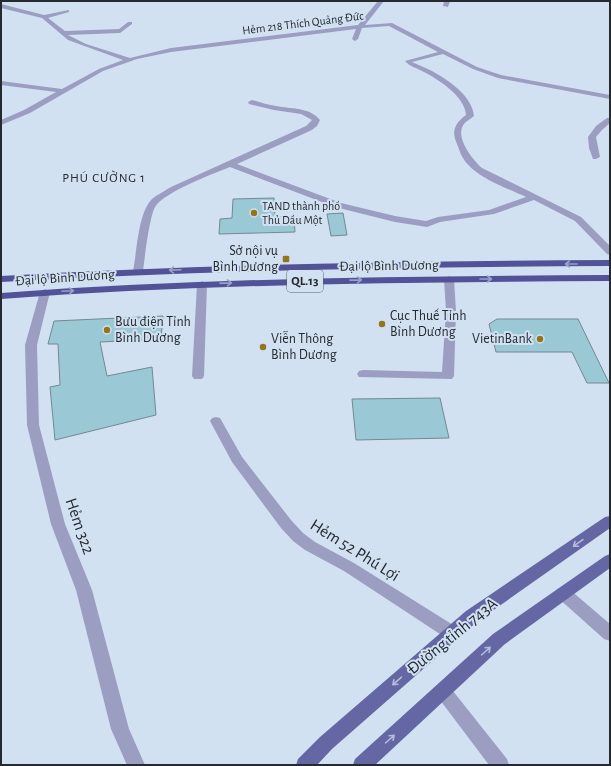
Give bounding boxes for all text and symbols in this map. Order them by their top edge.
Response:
street label: Hẻm 218 Thích Quảng Đức [242,10,365,37]
district label: PHÚ CƯỜNG 1 [62,170,146,185]
place label: TAND thành phố Thủ Dầu Một [262,200,340,226]
marker: TAND thành phố Thủ Dầu Một [249,208,259,218]
place label: Sở nội vụ Bình Dương [213,244,278,274]
marker: Sở nội vụ Bình Dương [281,254,291,264]
street label: Đại lộ Bình Dương [339,258,439,274]
one-way arrow [565,260,578,268]
one-way arrow [169,266,182,274]
street label: Đại lộ Bình Dương [15,268,115,288]
road number: QL.13 [287,270,323,292]
one-way arrow [479,275,492,283]
one-way arrow [349,276,362,284]
one-way arrow [219,280,232,287]
one-way arrow [61,287,74,294]
place label: Cục Thuế Tỉnh Bình Dương [390,308,467,339]
place label: Bưu điện Tỉnh Bình Dương [115,315,191,345]
marker: Cục Thuế Tỉnh Bình Dương [377,319,387,329]
marker: Bưu điện Tỉnh Bình Dương [102,325,112,335]
place label: Viễn Thông Bình Dương [271,330,337,362]
place label: VietinBank [472,332,533,346]
marker: VietinBank [535,334,545,344]
marker: Viễn Thông Bình Dương [258,342,268,352]
street label: Hẻm 322 [63,496,98,556]
street label: Hẻm 52 Phú Lợi [307,516,403,584]
one-way arrow [573,539,584,547]
street label: Đường tỉnh 743A [404,594,501,677]
one-way arrow [481,646,491,656]
one-way arrow [392,677,402,686]
one-way arrow [385,734,396,743]

